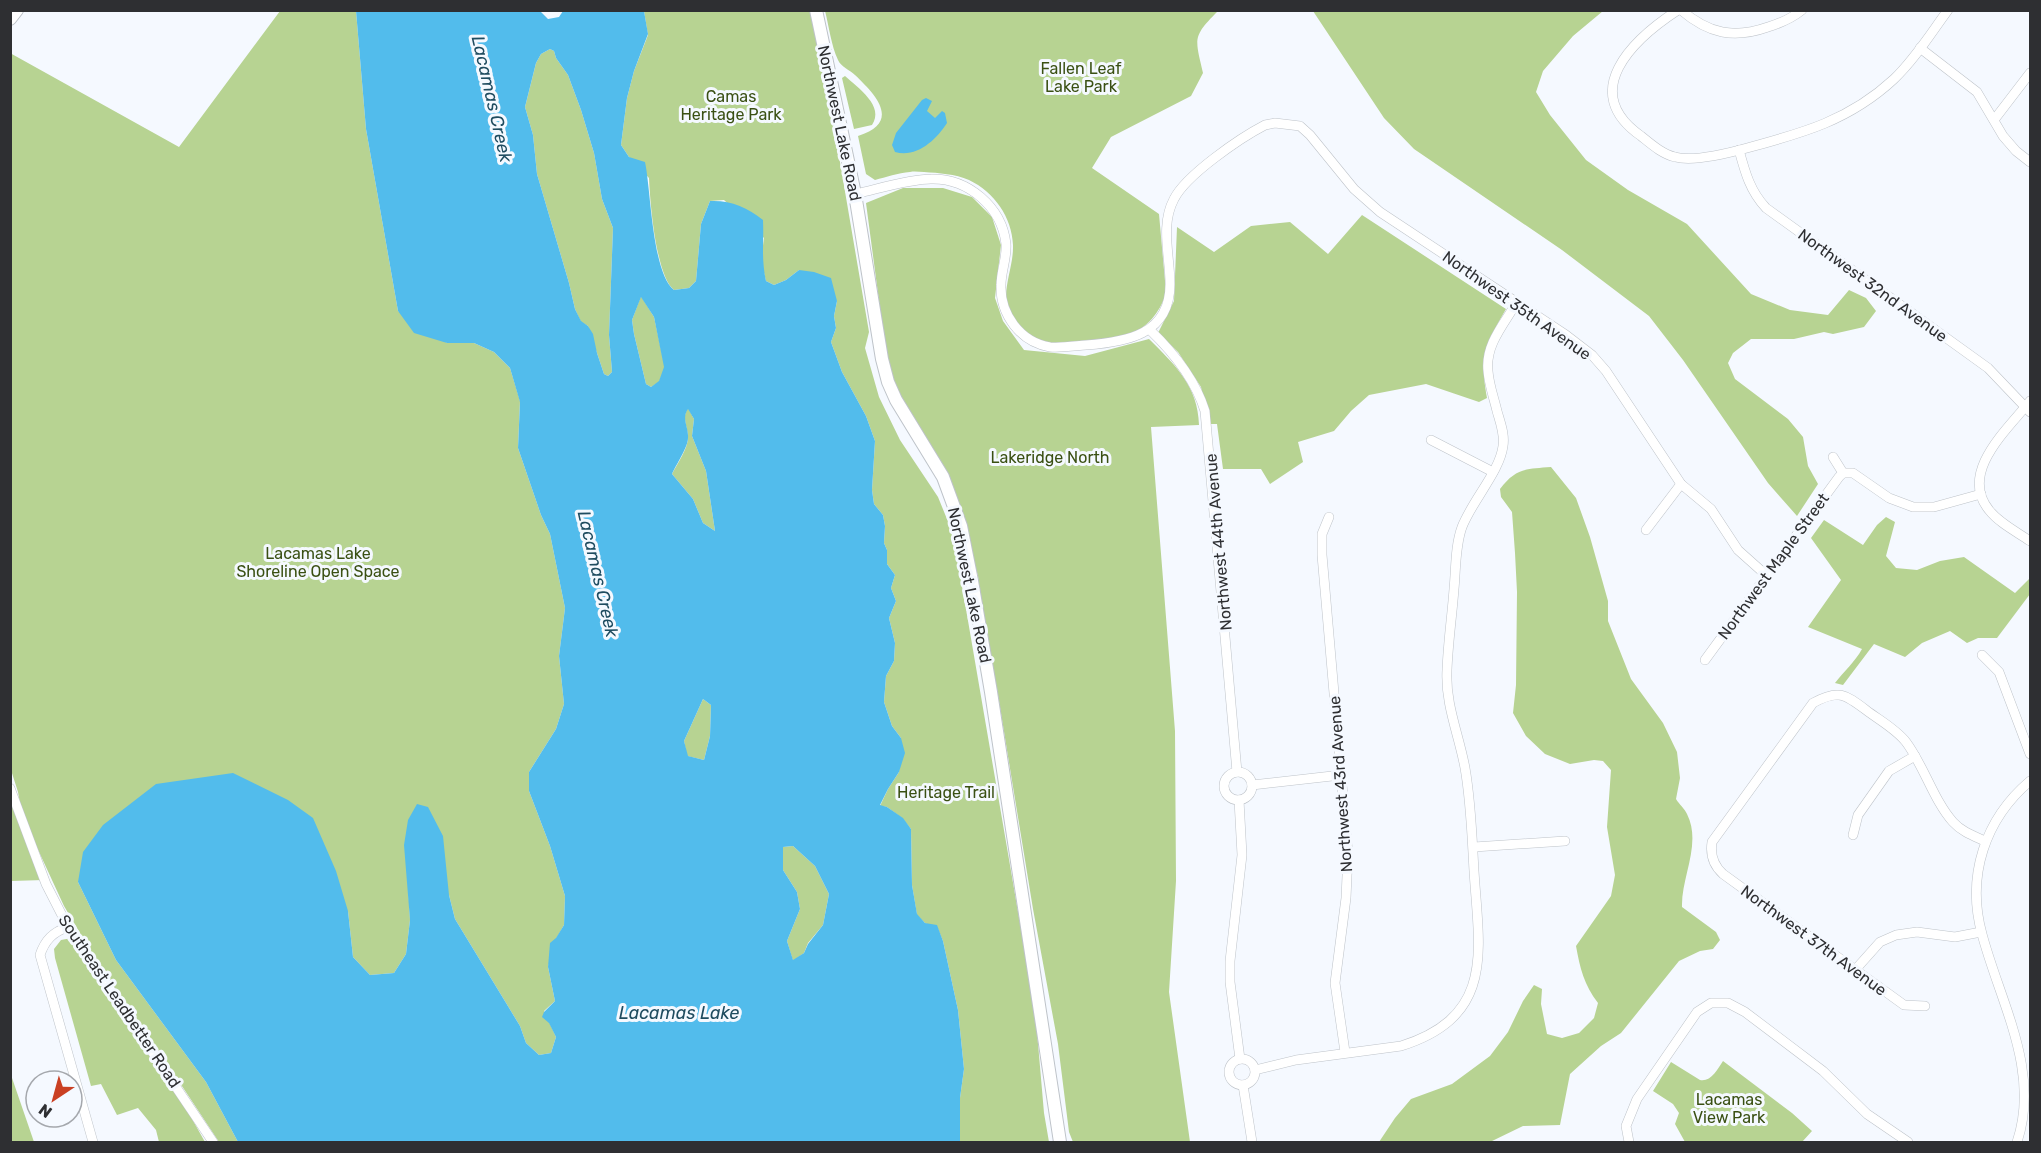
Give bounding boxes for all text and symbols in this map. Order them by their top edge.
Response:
water label: Lacamas Creek [467,33,517,165]
street label: Northwest Lake Road [814,44,865,203]
park label: Fallen Leaf Lake Park [1041,59,1122,96]
park label: Camas Heritage Park [680,87,782,124]
street label: Northwest 32nd Avenue [1794,225,1951,346]
street label: Northwest 35th Avenue [1439,247,1595,364]
park label: Lakeridge North [991,448,1109,467]
street label: Northwest 44th Avenue [1201,453,1236,631]
street label: Northwest Maple Street [1714,489,1833,643]
street label: Northwest Lake Road [944,506,995,665]
water label: Lacamas Creek [573,508,623,640]
park label: Lacamas Lake Shoreline Open Space [236,544,400,581]
street label: Northwest 43rd Avenue [1325,695,1356,873]
park label: Heritage Trail [897,783,995,802]
street label: Northwest 37th Avenue [1737,881,1890,1000]
street label: Southeast Leadbetter Road [55,911,185,1091]
water label: Lacamas Lake [619,1002,739,1024]
north arrow [24,1069,84,1129]
park label: Lacamas View Park [1693,1090,1766,1127]
text: N [35,1100,56,1122]

